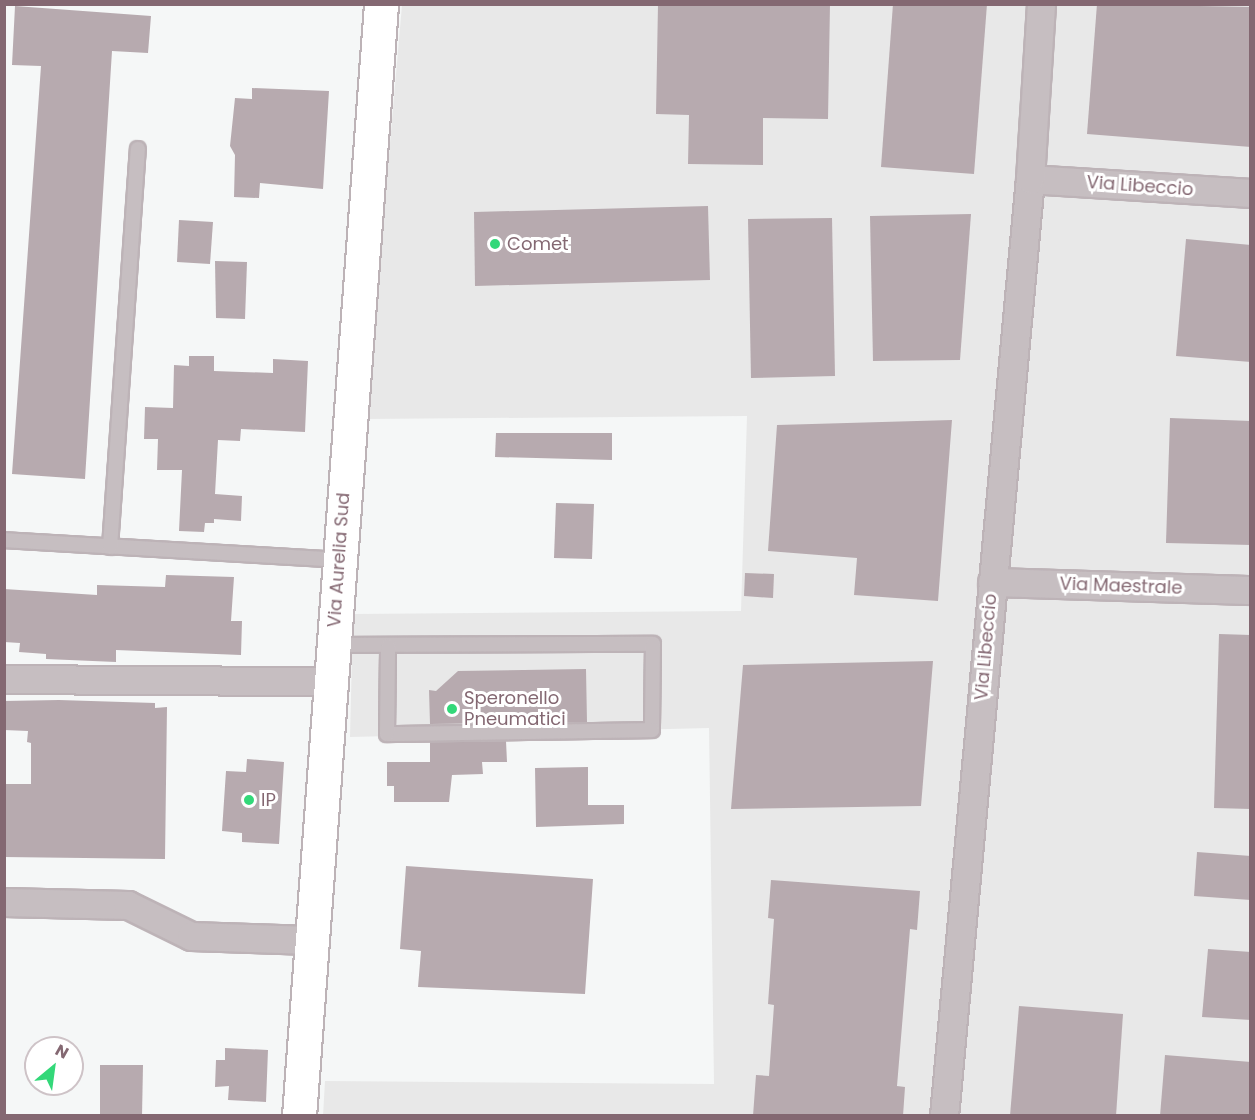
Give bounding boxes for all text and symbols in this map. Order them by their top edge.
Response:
street label: Via Libeccio [1086,171,1194,201]
place label: Comet [507,233,569,255]
marker: Comet [488,237,502,251]
street label: Via Aurelia Sud [324,492,354,628]
street label: Via Maestrale [1059,573,1183,599]
street label: Via Libeccio [971,593,1001,701]
place label: Speronello Pneumatici [464,688,566,730]
marker: Speronello Pneumatici [445,702,459,716]
place label: IP [261,789,276,811]
marker: IP [242,793,256,807]
north arrow [24,1036,84,1096]
text: N [51,1039,73,1065]

